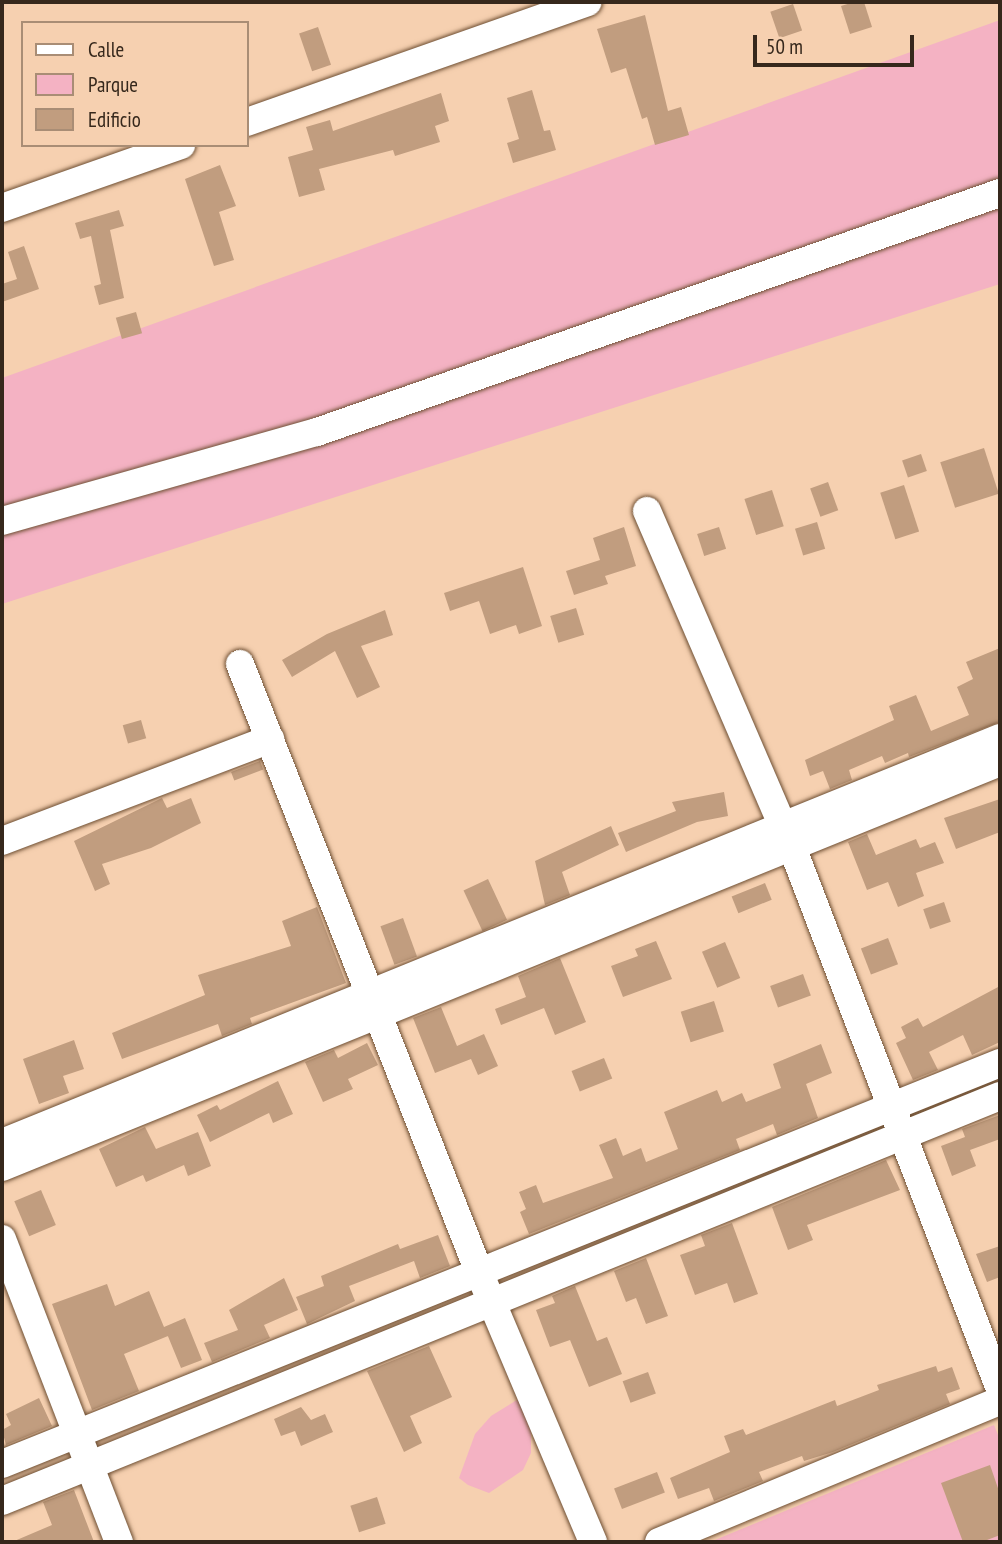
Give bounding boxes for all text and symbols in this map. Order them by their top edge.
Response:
legend [21,21,248,147]
scale bar [757,21,918,65]
text: 50 m [766,33,803,60]
text: Calle [88,36,124,63]
text: Parque [88,71,138,98]
text: Edificio [88,106,141,133]

